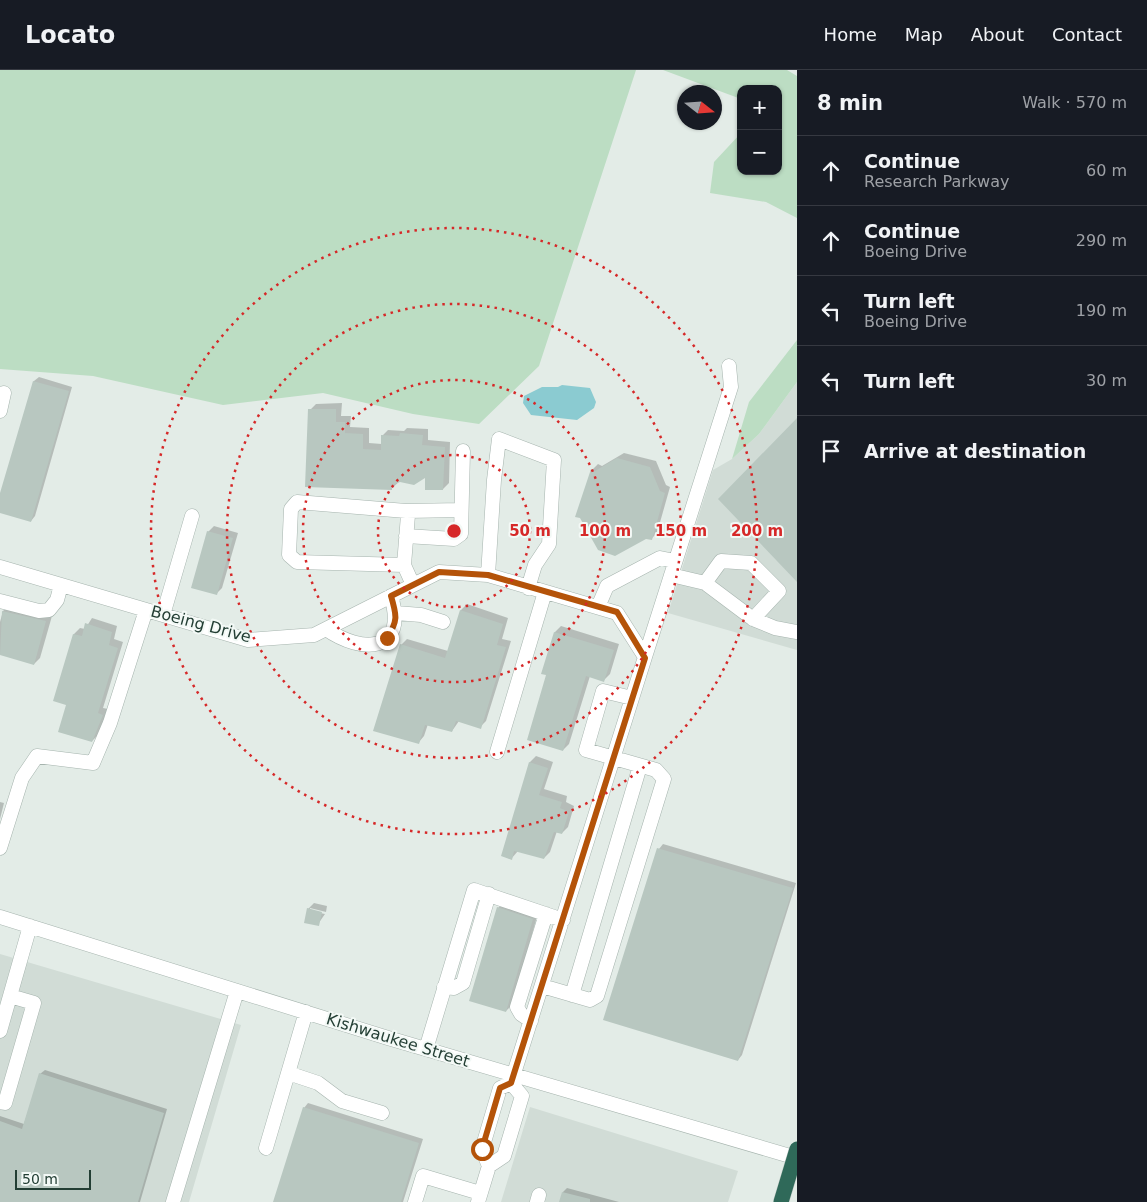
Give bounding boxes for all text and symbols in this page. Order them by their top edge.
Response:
text: Locato [25,21,115,49]
text: Home [824,24,877,45]
text: Map [905,24,943,45]
text: About [971,24,1024,45]
text: Contact [1052,24,1122,45]
north arrow [677,85,722,130]
map controls [737,85,782,175]
button: + [737,85,782,130]
text: 8 min [817,91,883,115]
text: Walk · 570 m [1022,93,1127,112]
button: − [737,130,782,175]
text: Continue [864,150,960,172]
icon: ahead [817,157,845,185]
text: 60 m [1086,161,1127,180]
text: Research Parkway [864,172,1009,191]
text: Continue [864,220,960,242]
icon: ahead [817,227,845,255]
text: 290 m [1076,231,1127,250]
text: Boeing Drive [864,242,967,261]
text: Turn left [864,290,955,312]
icon: left [817,297,845,325]
text: 190 m [1076,301,1127,320]
text: Boeing Drive [864,312,967,331]
icon: left [817,367,845,395]
text: Turn left [864,370,955,392]
text: 30 m [1086,371,1127,390]
icon: arrive [817,437,845,465]
text: Arrive at destination [864,440,1086,462]
centre of rings [445,522,463,540]
text: 50 m [509,522,551,540]
text: 100 m [579,522,631,540]
text: 150 m [655,522,707,540]
text: 200 m [731,522,783,540]
street label: Boeing Drive [149,601,253,647]
route end [376,627,399,650]
street label: Kishwaukee Street [324,1009,472,1071]
route start [471,1138,494,1161]
scale bar [15,1167,91,1190]
text: 50 m [22,1171,58,1187]

